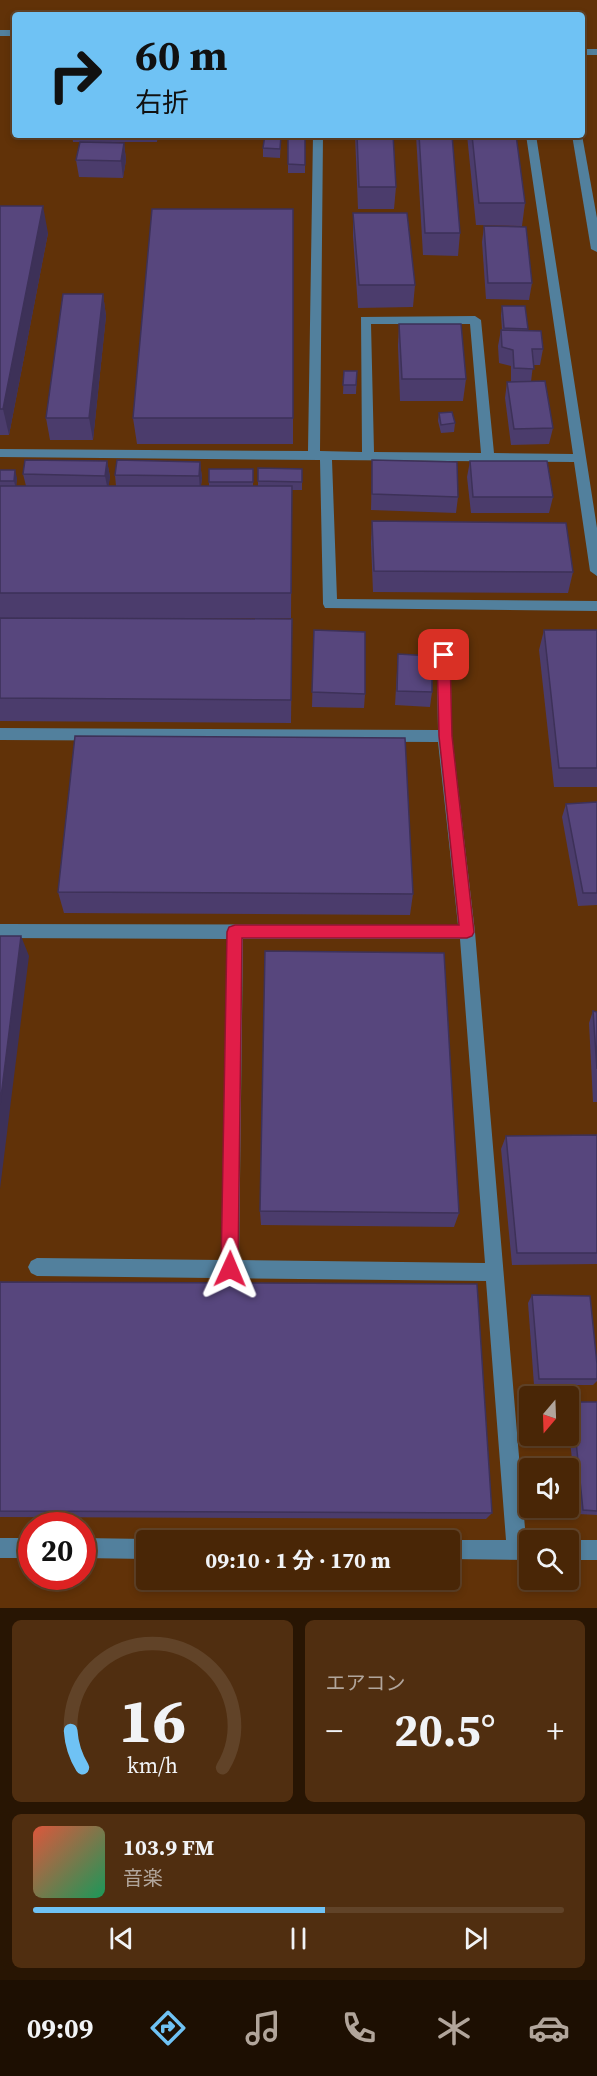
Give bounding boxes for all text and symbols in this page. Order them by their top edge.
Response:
text: 60 m [135,26,228,84]
icon: right [36,36,114,114]
text: 右折 [135,84,189,121]
pin [418,629,469,680]
icon: arrive [427,638,460,671]
position arrow [198,1237,262,1301]
north arrow [519,1386,579,1446]
map controls [519,1386,579,1590]
button: sound [519,1458,579,1518]
speed limit sign: 20 [18,1512,96,1590]
button: search [519,1530,579,1590]
text: 09:10 · 1 分 · 170 m [205,1545,391,1575]
text: エアコン [326,1669,406,1697]
text: 16 [118,1677,186,1763]
text: 20.5° [394,1699,495,1761]
text: − [326,1708,343,1753]
text: + [547,1708,564,1753]
text: km/h [127,1751,178,1780]
text: 103.9 FM [123,1832,214,1862]
text: 音楽 [123,1864,163,1892]
icon: previous [105,1922,138,1955]
icon: pause [282,1922,315,1955]
icon: next [459,1922,492,1955]
icon: directions [147,2007,189,2049]
icon: music [242,2007,284,2049]
icon: phone [338,2007,380,2049]
icon: climate [433,2007,475,2049]
icon: car [528,2007,570,2049]
text: 09:09 [27,2010,93,2047]

